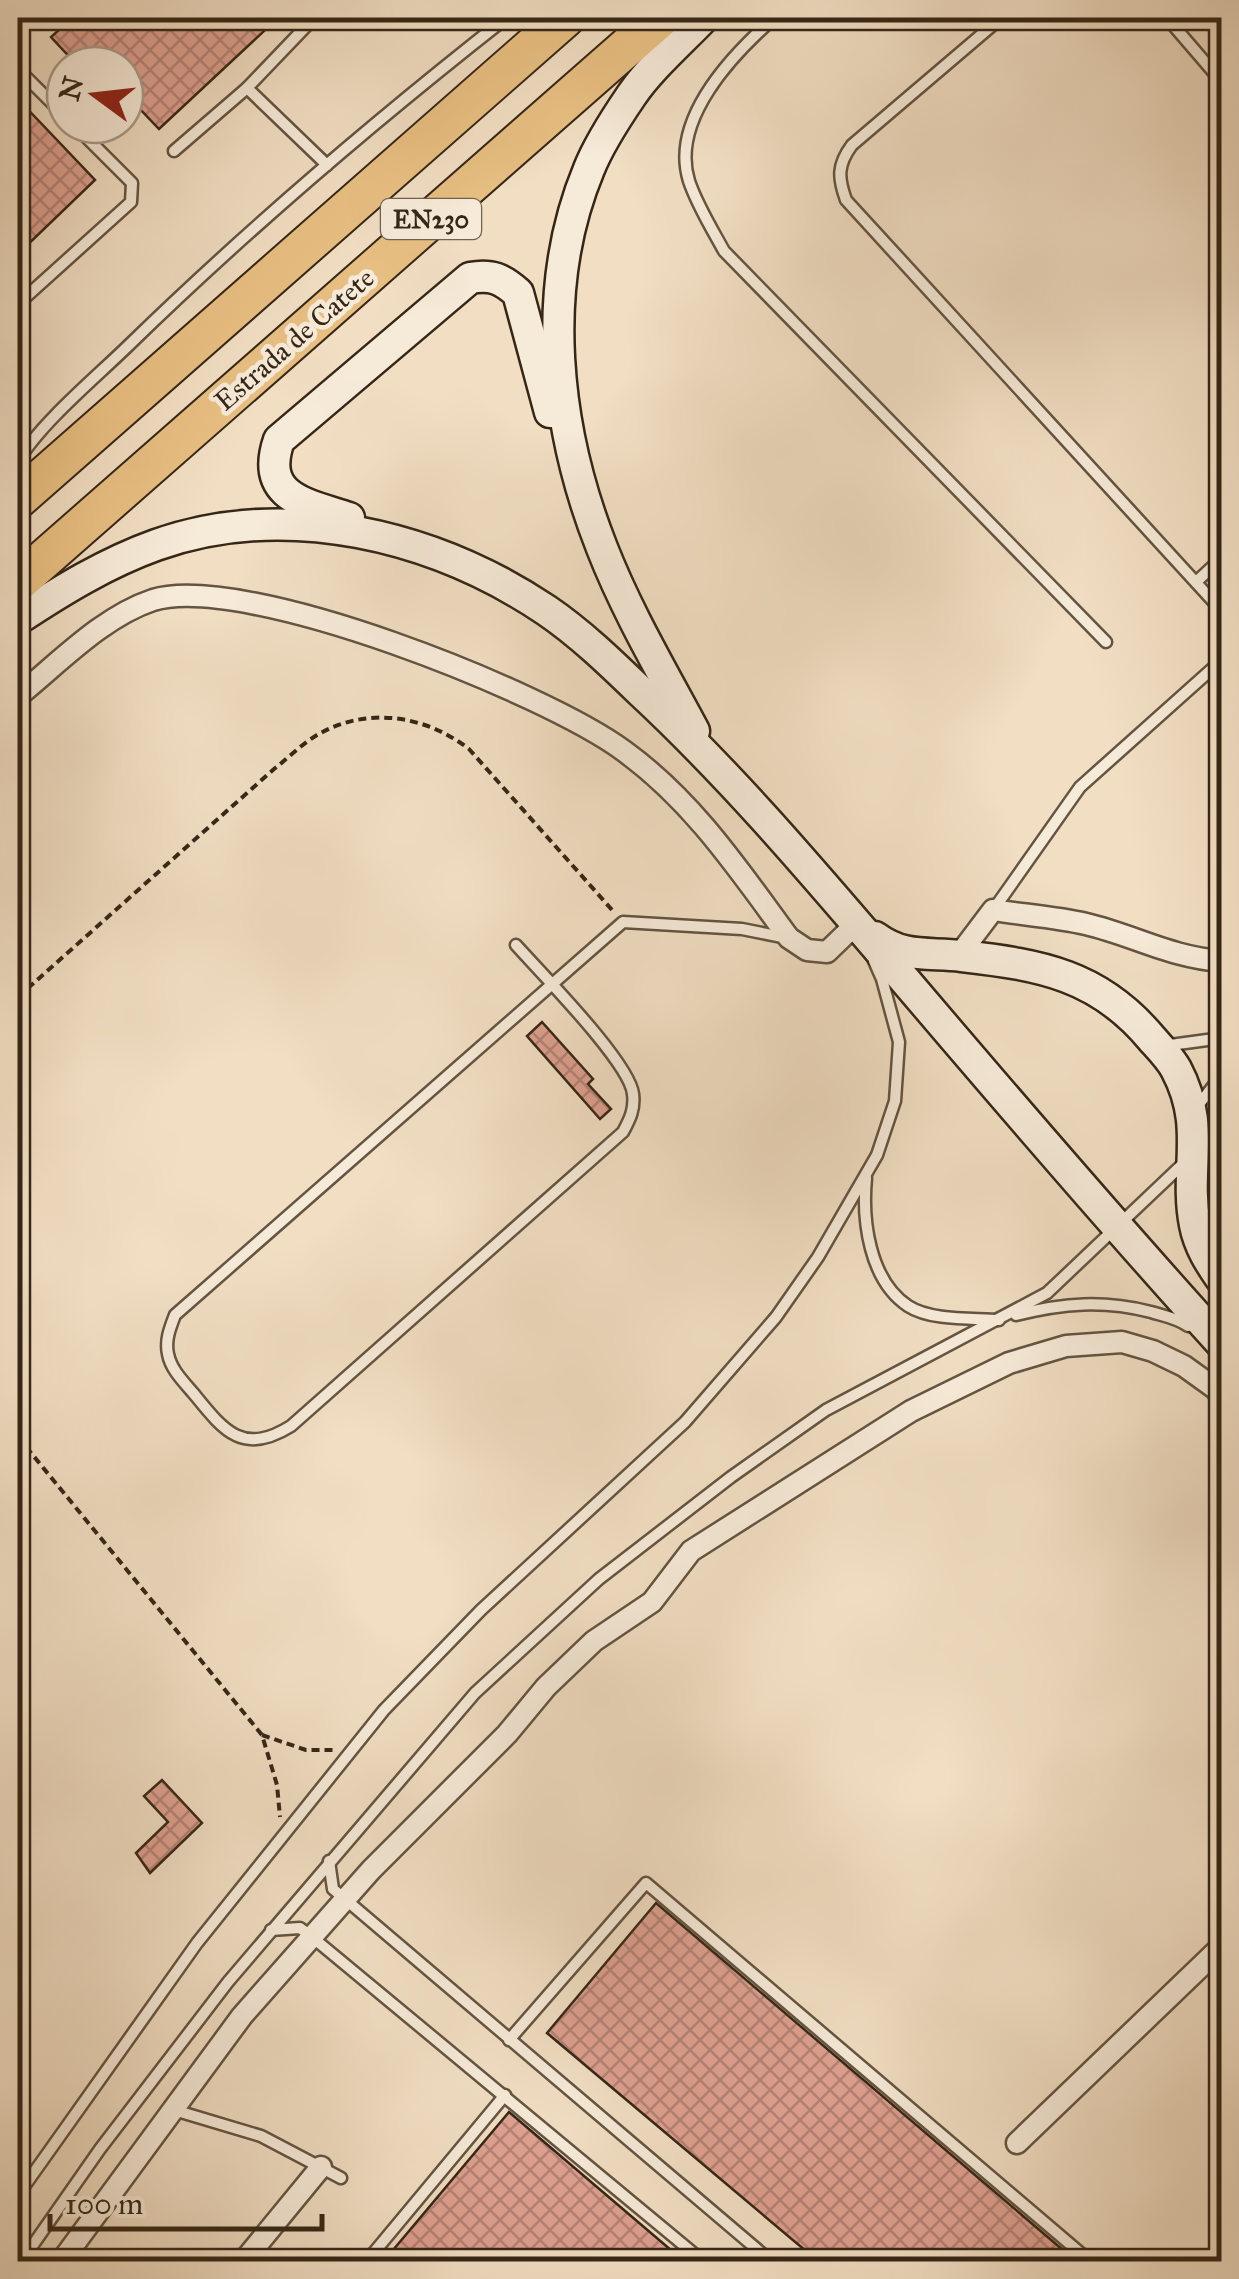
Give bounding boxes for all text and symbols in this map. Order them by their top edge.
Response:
north arrow [45,45,145,145]
text: N [51,72,91,105]
road number: EN230 [381,199,481,239]
street label: Estrada de Catete [207,260,381,418]
scale bar [50,2169,322,2231]
text: 100 m [65,2186,143,2222]

